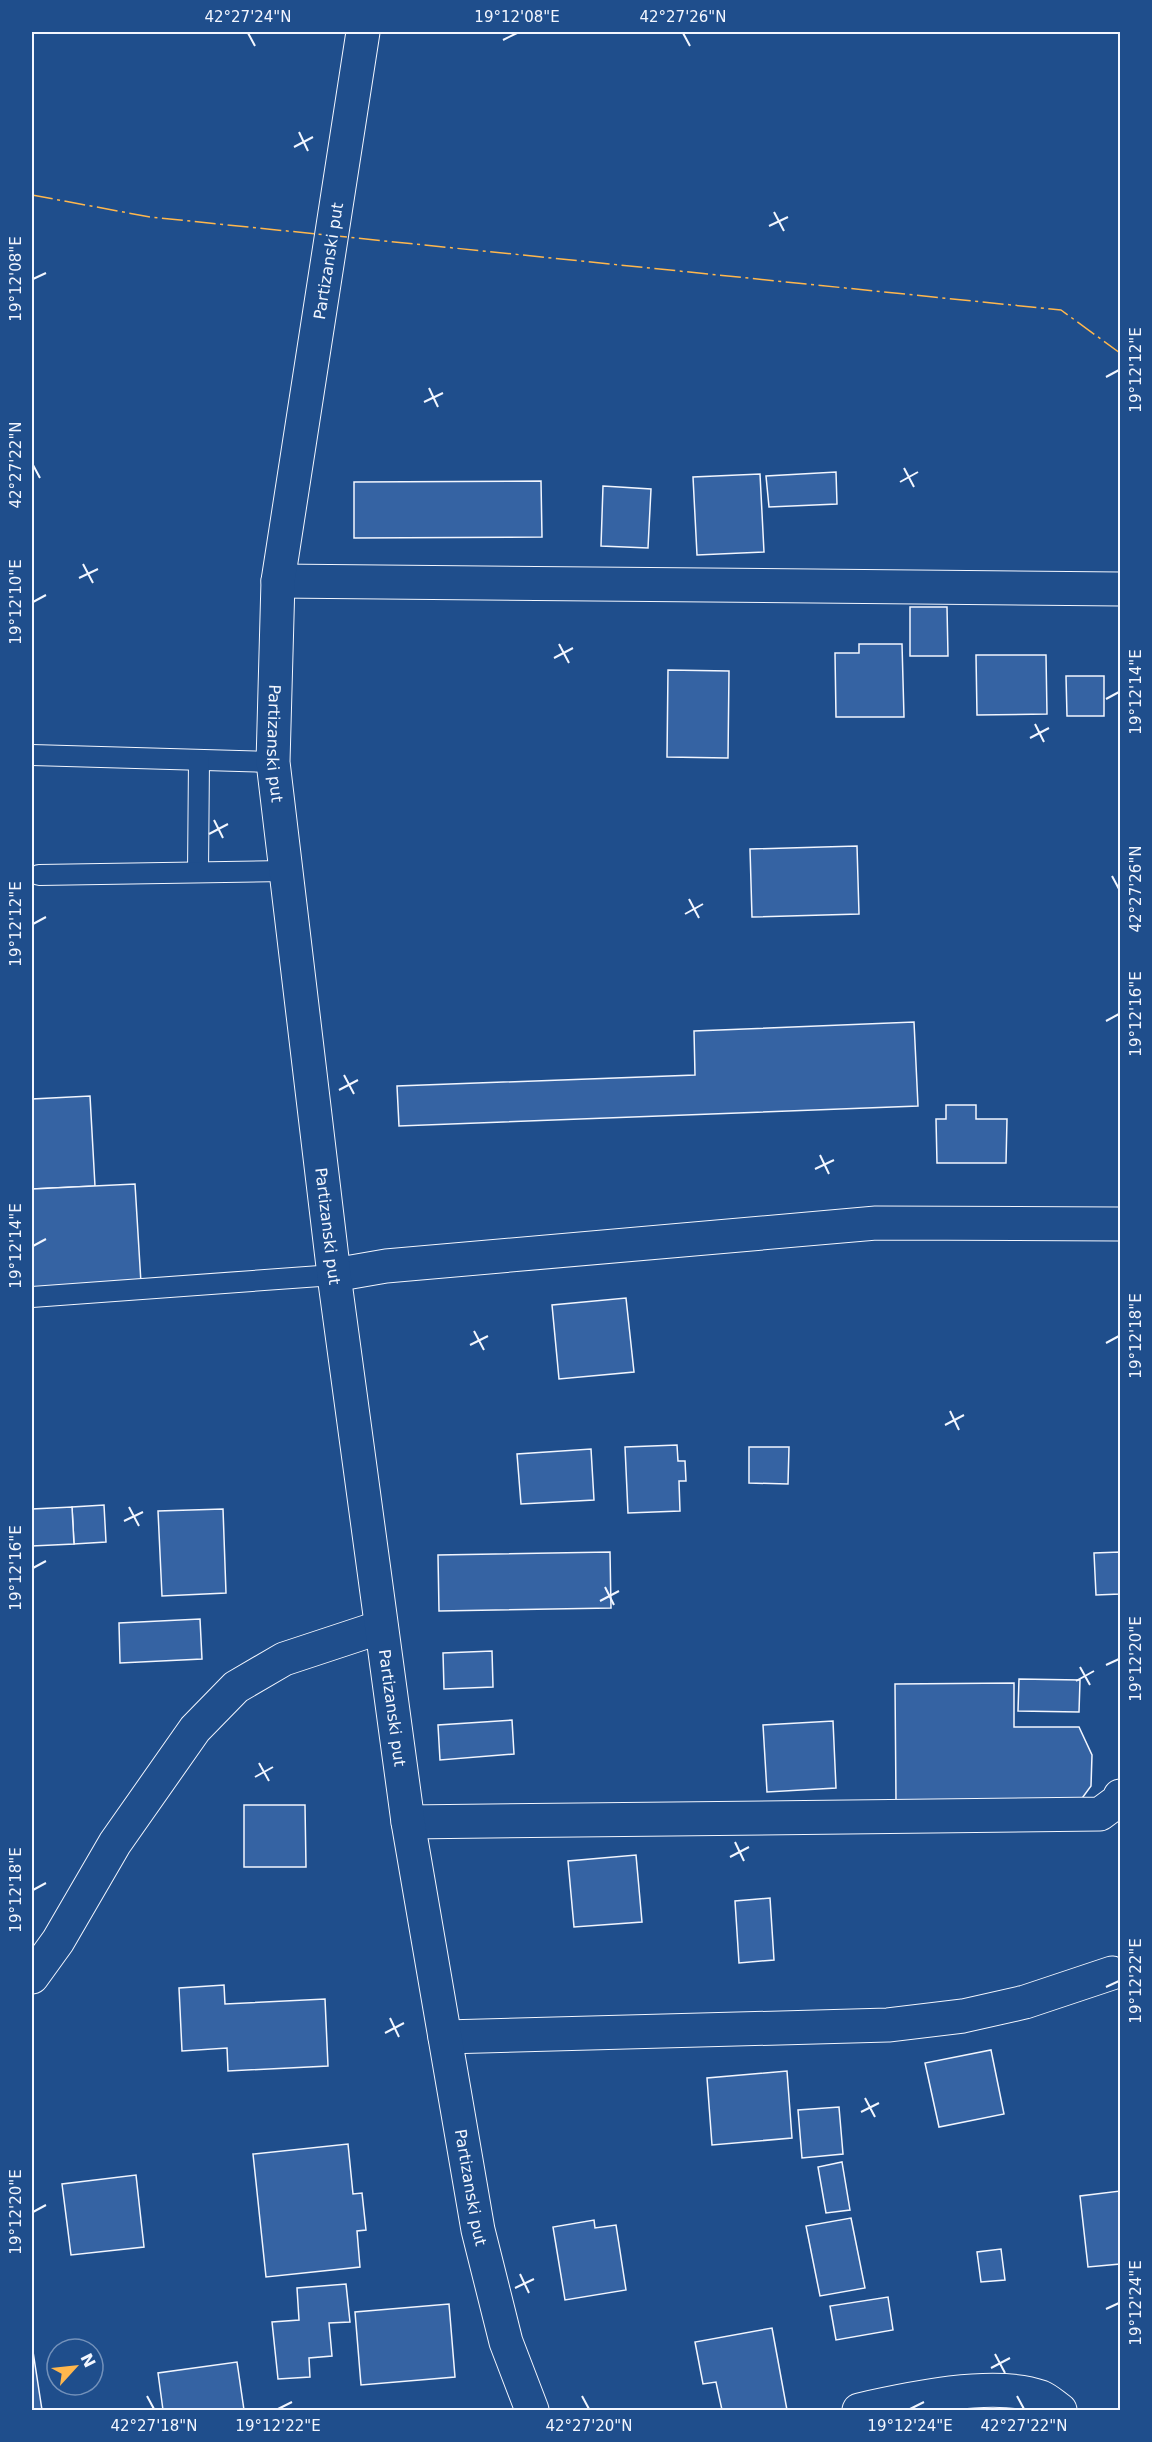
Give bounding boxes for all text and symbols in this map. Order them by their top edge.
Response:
text: 42°27'24"N [204,8,292,26]
text: 19°12'08"E [474,8,560,26]
text: 42°27'26"N [639,8,727,26]
street label: Partizanski put [310,201,347,321]
text: 19°12'08"E [7,236,25,322]
text: 19°12'12"E [1127,327,1145,413]
text: 42°27'22"N [7,421,25,509]
text: 19°12'10"E [7,559,25,645]
text: 19°12'14"E [1127,649,1145,735]
street label: Partizanski put [263,684,287,803]
text: 42°27'26"N [1127,845,1145,933]
text: 19°12'12"E [7,881,25,967]
text: 19°12'16"E [1127,971,1145,1057]
street label: Partizanski put [311,1166,344,1286]
text: 19°12'14"E [7,1203,25,1289]
text: 19°12'18"E [1127,1293,1145,1379]
text: 19°12'16"E [7,1525,25,1611]
text: 19°12'20"E [1127,1616,1145,1702]
street label: Partizanski put [375,1648,409,1768]
text: 19°12'18"E [7,1847,25,1933]
text: 19°12'22"E [1127,1938,1145,2024]
street label: Partizanski put [451,2128,491,2248]
text: 19°12'20"E [7,2169,25,2255]
text: 19°12'24"E [1127,2260,1145,2346]
north arrow [45,2337,105,2397]
text: N [76,2350,99,2371]
text: 42°27'18"N [110,2417,198,2435]
text: 19°12'22"E [235,2417,321,2435]
text: 42°27'20"N [545,2417,633,2435]
text: 19°12'24"E [867,2417,953,2435]
text: 42°27'22"N [980,2417,1068,2435]

